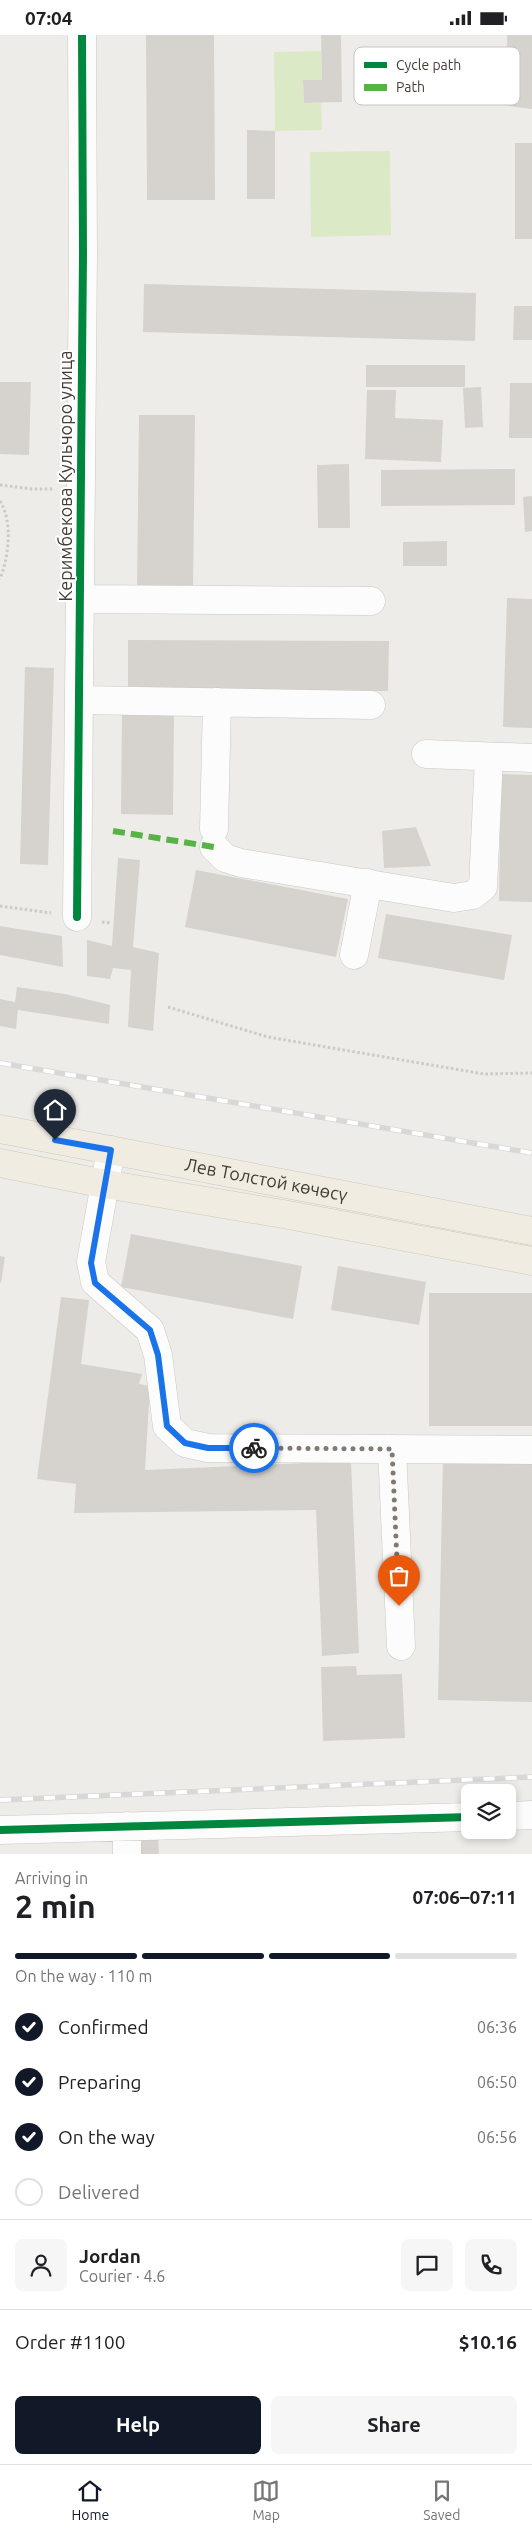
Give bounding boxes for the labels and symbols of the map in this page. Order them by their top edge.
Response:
legend [354,47,520,105]
text: Cycle path [396,57,461,73]
text: Path [396,79,425,95]
street label: Керимбекова Кульчоро улица [55,350,75,602]
pin [34,1089,76,1140]
street label: Лев Толстой көчөсү [183,1154,350,1204]
courier [229,1423,279,1473]
pin [378,1555,420,1606]

